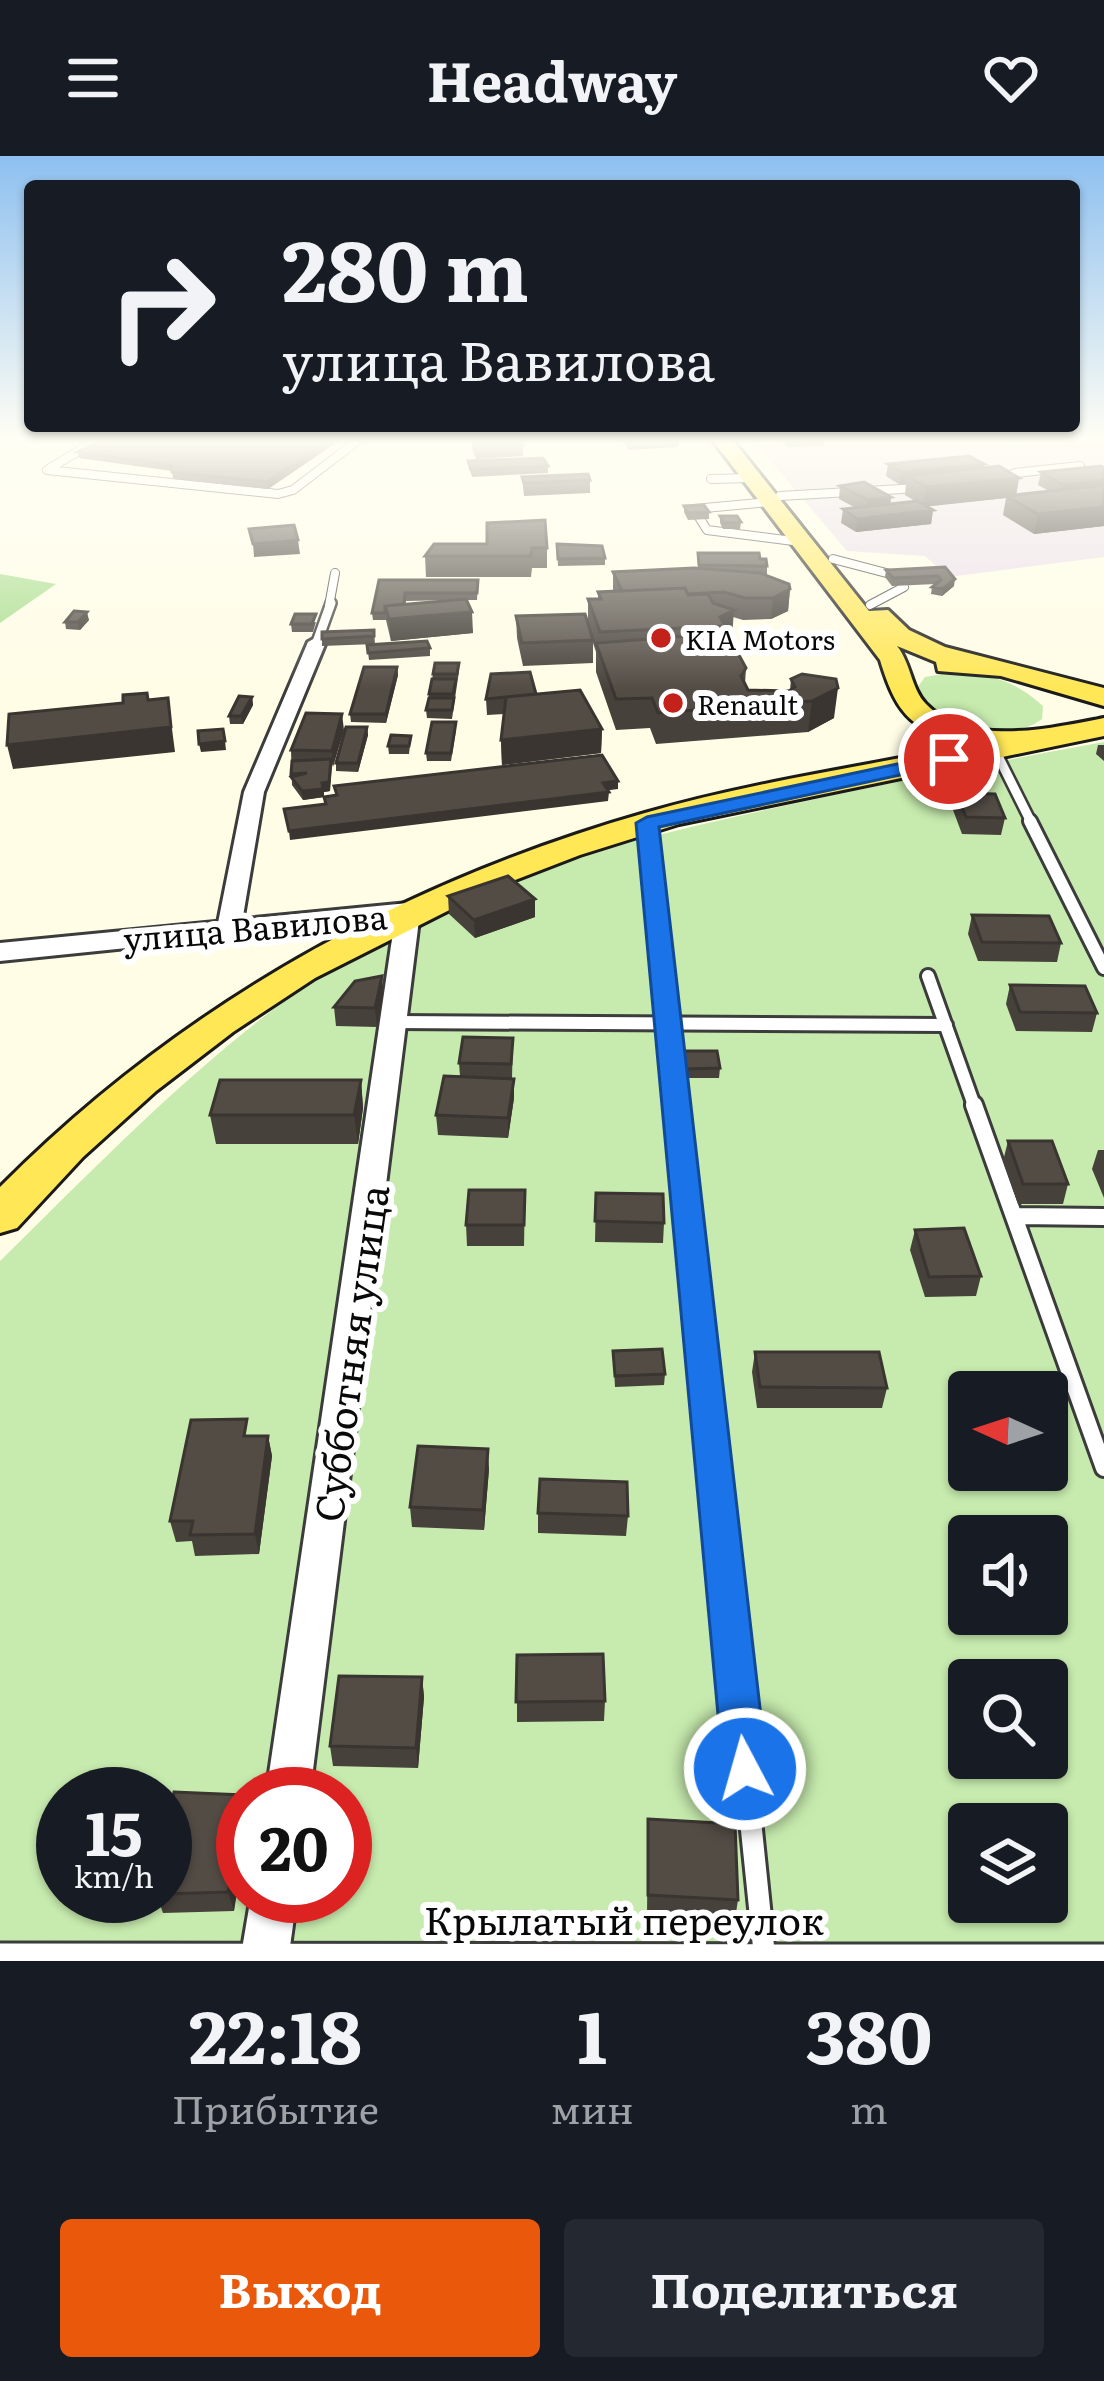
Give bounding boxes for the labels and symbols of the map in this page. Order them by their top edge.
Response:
place label: KIA Motors [685,618,835,658]
marker: KIA Motors [648,625,674,651]
place label: Renault [697,683,798,723]
marker: Renault [660,690,686,716]
pin [898,708,1000,810]
street label: улица Вавилова [121,890,389,962]
street label: Субботняя улица [297,1181,401,1525]
north arrow [948,1371,1068,1491]
position arrow [682,1706,808,1832]
speed limit sign: 20 [216,1767,372,1923]
street label: Крылатый переулок [424,1889,824,1947]

